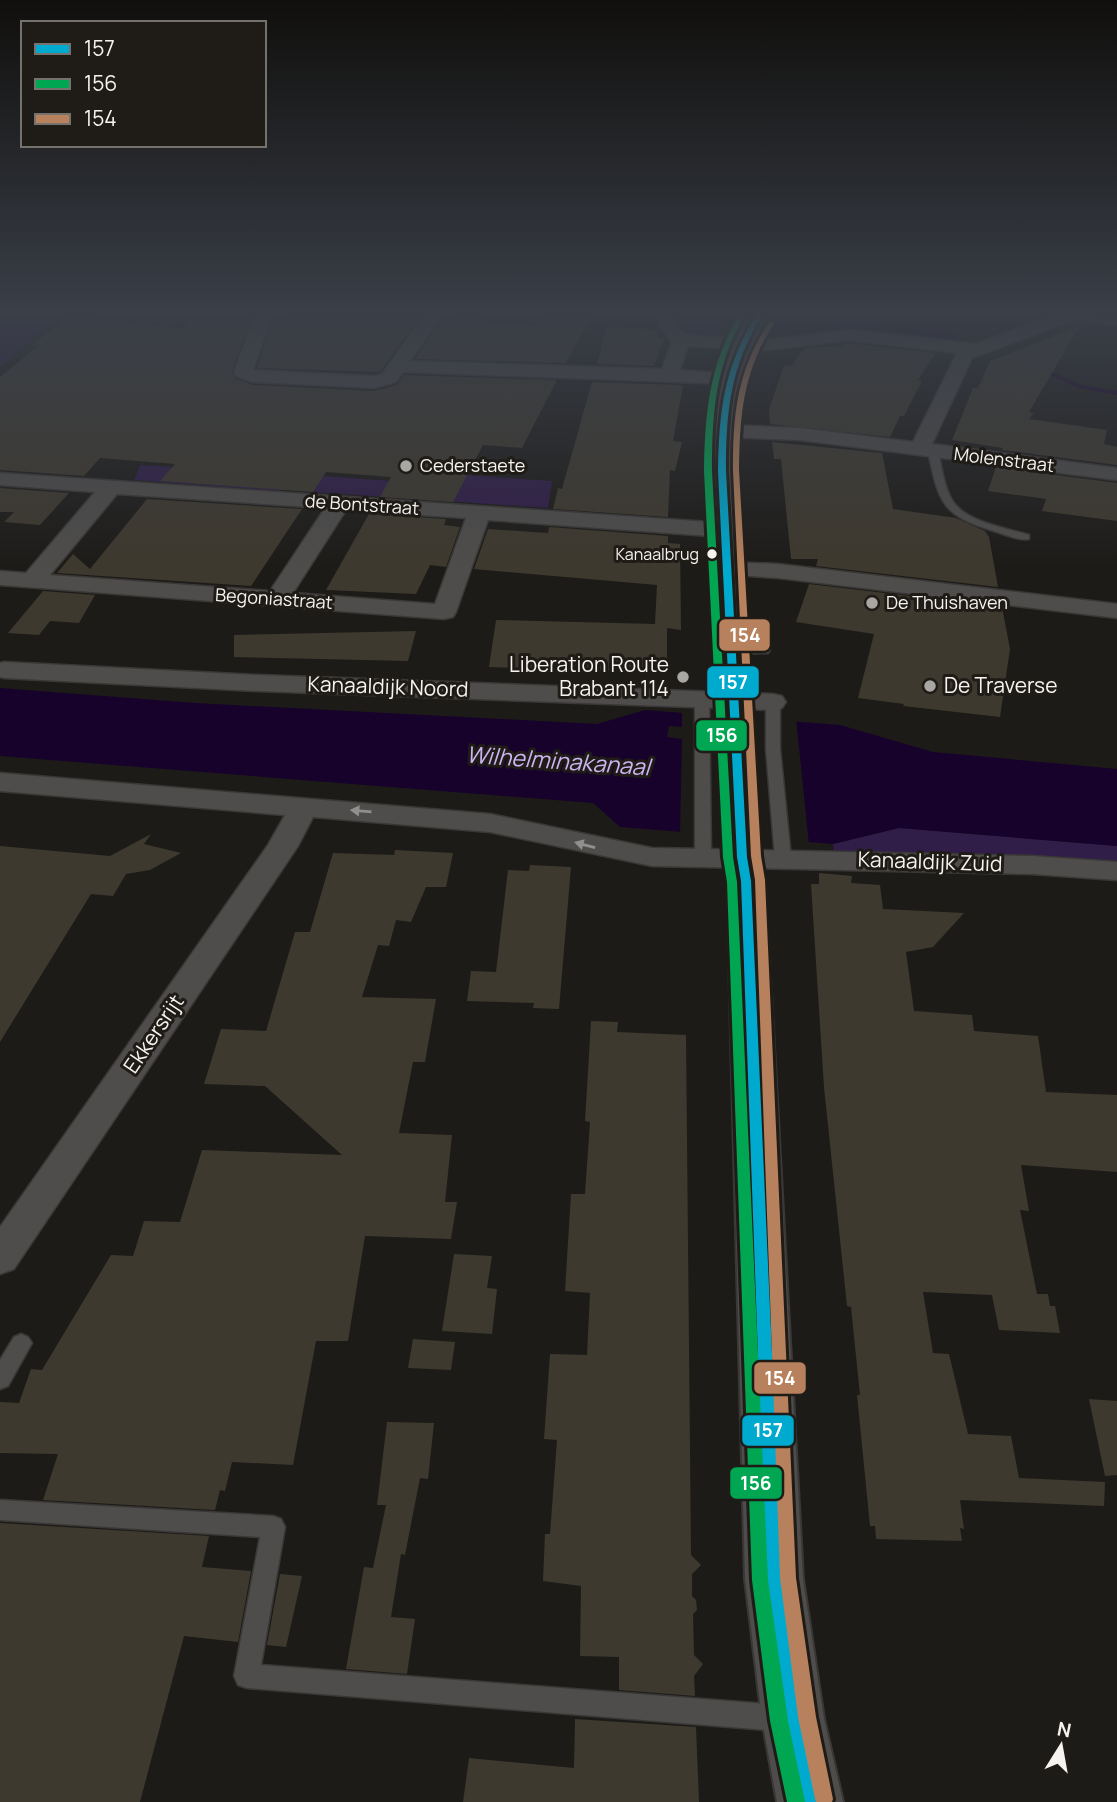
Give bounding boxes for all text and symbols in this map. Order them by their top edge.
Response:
legend [21,21,266,147]
text: 157 [84,34,115,62]
text: 156 [84,69,117,97]
text: 154 [84,104,117,132]
street label: Molenstraat [953,441,1056,477]
place label: Cederstaete [420,453,525,477]
marker: Cederstaete [398,458,414,474]
street label: de Bontstraat [304,488,420,520]
place label: Kanaalbrug [615,543,699,565]
marker: Kanaalbrug [705,547,719,561]
street label: Begoniastraat [215,582,334,614]
place label: De Thuishaven [886,590,1008,614]
marker: De Thuishaven [864,595,880,611]
line badge: 154 [718,618,771,652]
text: 154 [729,622,761,648]
place label: Liberation Route Brabant 114 [509,650,669,702]
line badge: 157 [706,665,760,699]
street label: Kanaaldijk Noord [307,669,469,703]
marker: Liberation Route Brabant 114 [675,669,691,685]
text: 157 [718,669,748,695]
place label: De Traverse [944,671,1057,699]
marker: De Traverse [922,678,938,694]
line badge: 156 [695,719,748,752]
text: 156 [706,722,738,748]
water label: Wilhelminakanaal [465,738,654,783]
one-way arrow [350,805,372,816]
one-way arrow [574,839,596,850]
street label: Kanaaldijk Zuid [857,844,1003,878]
street label: Ekkersrijt [117,989,190,1078]
line badge: 154 [753,1361,807,1395]
text: 154 [764,1365,796,1391]
line badge: 157 [741,1414,795,1447]
text: 157 [753,1417,783,1443]
line badge: 156 [729,1466,783,1500]
text: 156 [740,1470,772,1496]
north arrow [1026,1711,1096,1781]
text: N [1055,1715,1073,1743]

